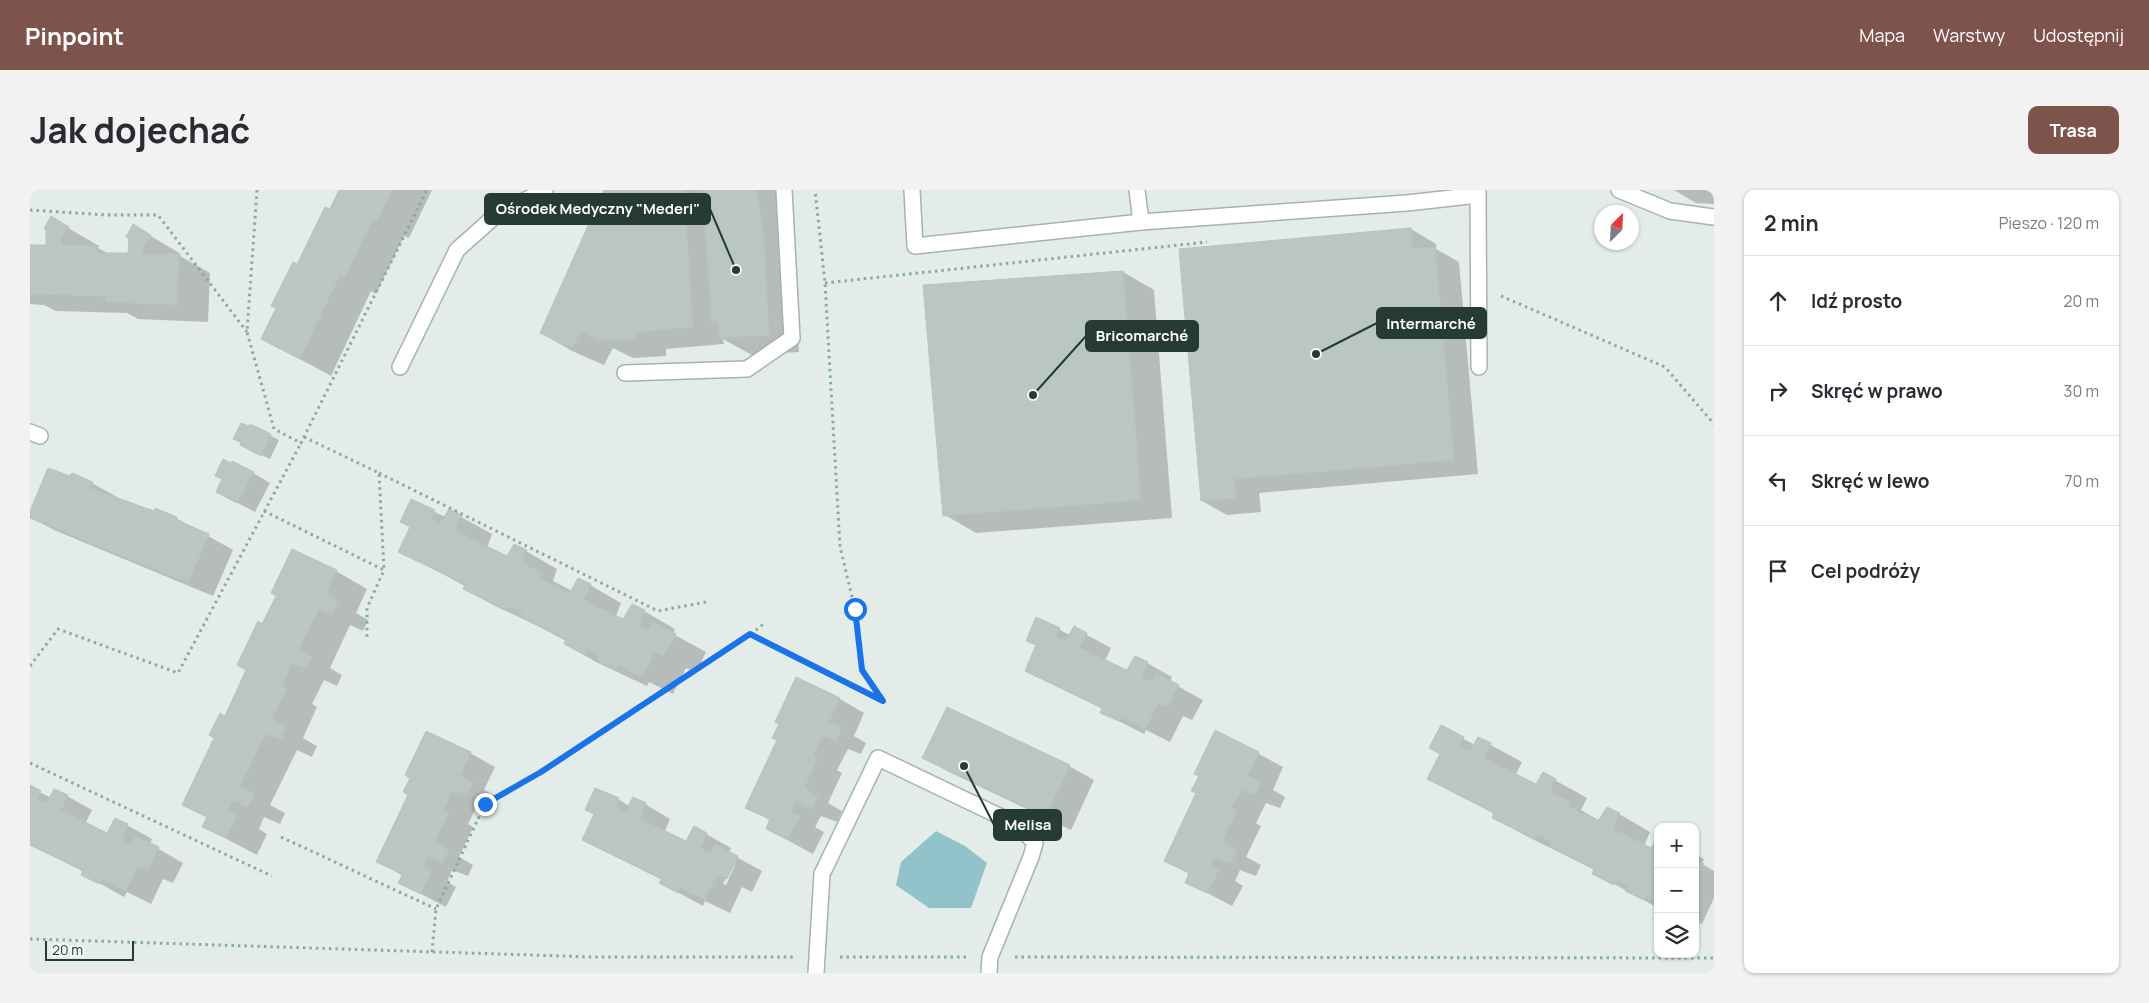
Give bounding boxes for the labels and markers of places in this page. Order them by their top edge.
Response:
callout: Ośrodek Medyczny "Mederi" [485,194,710,224]
callout: Intermarché [1377,308,1486,338]
callout: Bricomarché [1086,321,1198,351]
callout: Melisa [994,810,1061,840]

